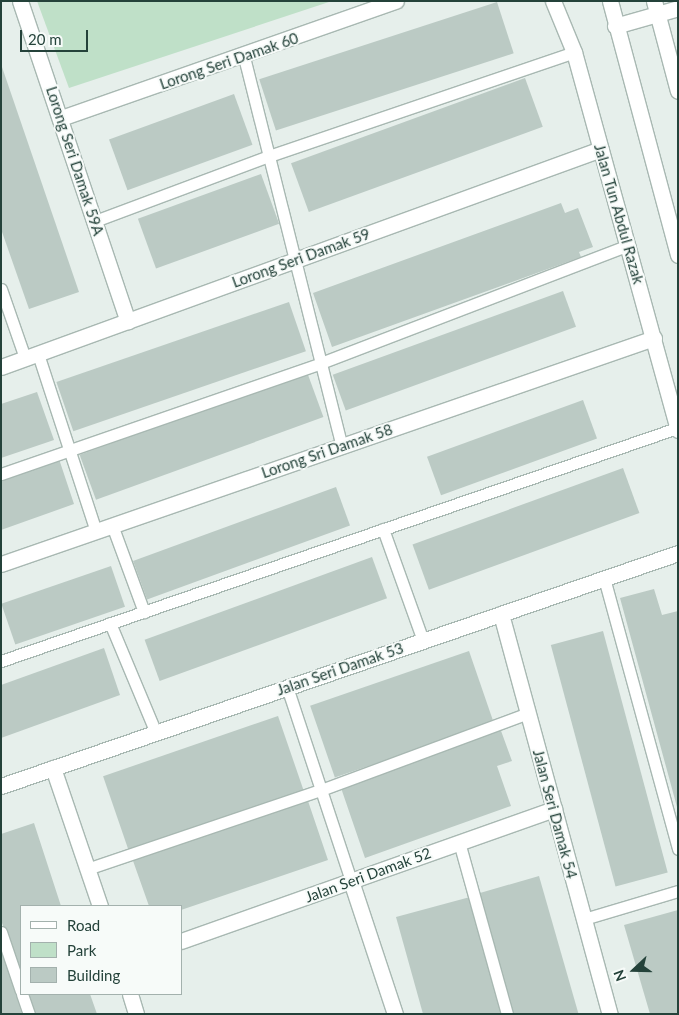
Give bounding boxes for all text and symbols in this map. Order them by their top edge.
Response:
scale bar [22,20,90,52]
street label: Lorong Seri Damak 60 [157,29,301,93]
text: 20 m [28,30,62,48]
street label: Lorong Seri Damak 59A [42,84,108,238]
street label: Jalan Tun Abdul Razak [590,141,648,287]
street label: Lorong Seri Damak 59 [230,225,372,291]
street label: Lorong Sri Damak 58 [259,420,395,482]
street label: Jalan Seri Damak 53 [274,639,406,699]
street label: Jalan Seri Damak 54 [529,747,581,881]
street label: Jalan Seri Damak 52 [302,844,434,906]
legend [20,905,182,995]
text: Road [67,916,100,934]
text: Park [67,941,96,959]
north arrow [609,945,659,995]
text: Building [67,966,120,984]
text: N [610,967,629,984]

